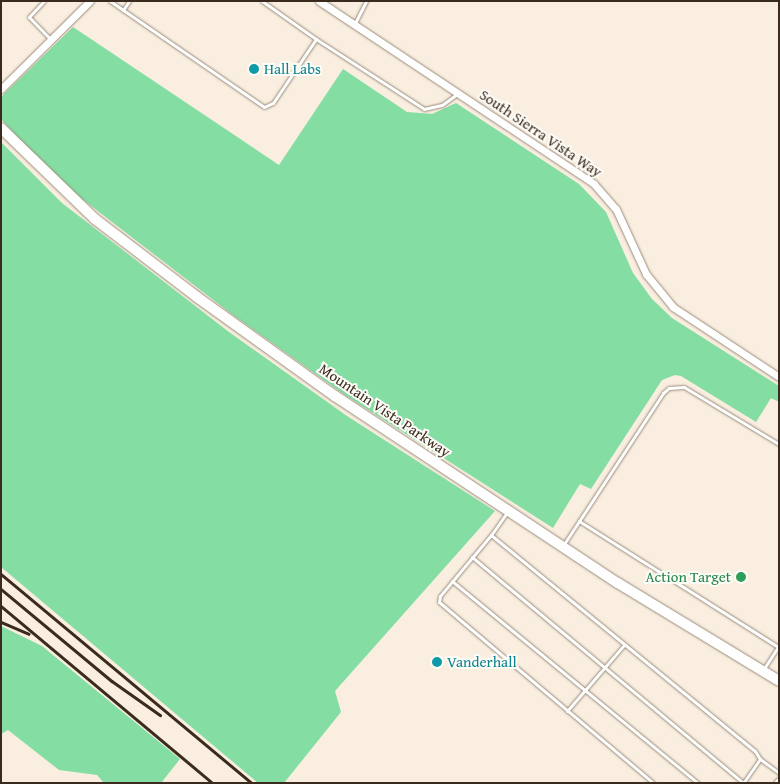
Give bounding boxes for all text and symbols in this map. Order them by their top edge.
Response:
place label: Hall Labs [264,60,321,78]
marker: Hall Labs [248,63,260,75]
street label: South Sierra Vista Way [476,85,606,181]
street label: Mountain Vista Parkway [316,359,454,461]
place label: Action Target [645,568,731,586]
marker: Action Target [735,571,747,583]
place label: Vanderhall [447,653,517,671]
marker: Vanderhall [431,656,443,668]

